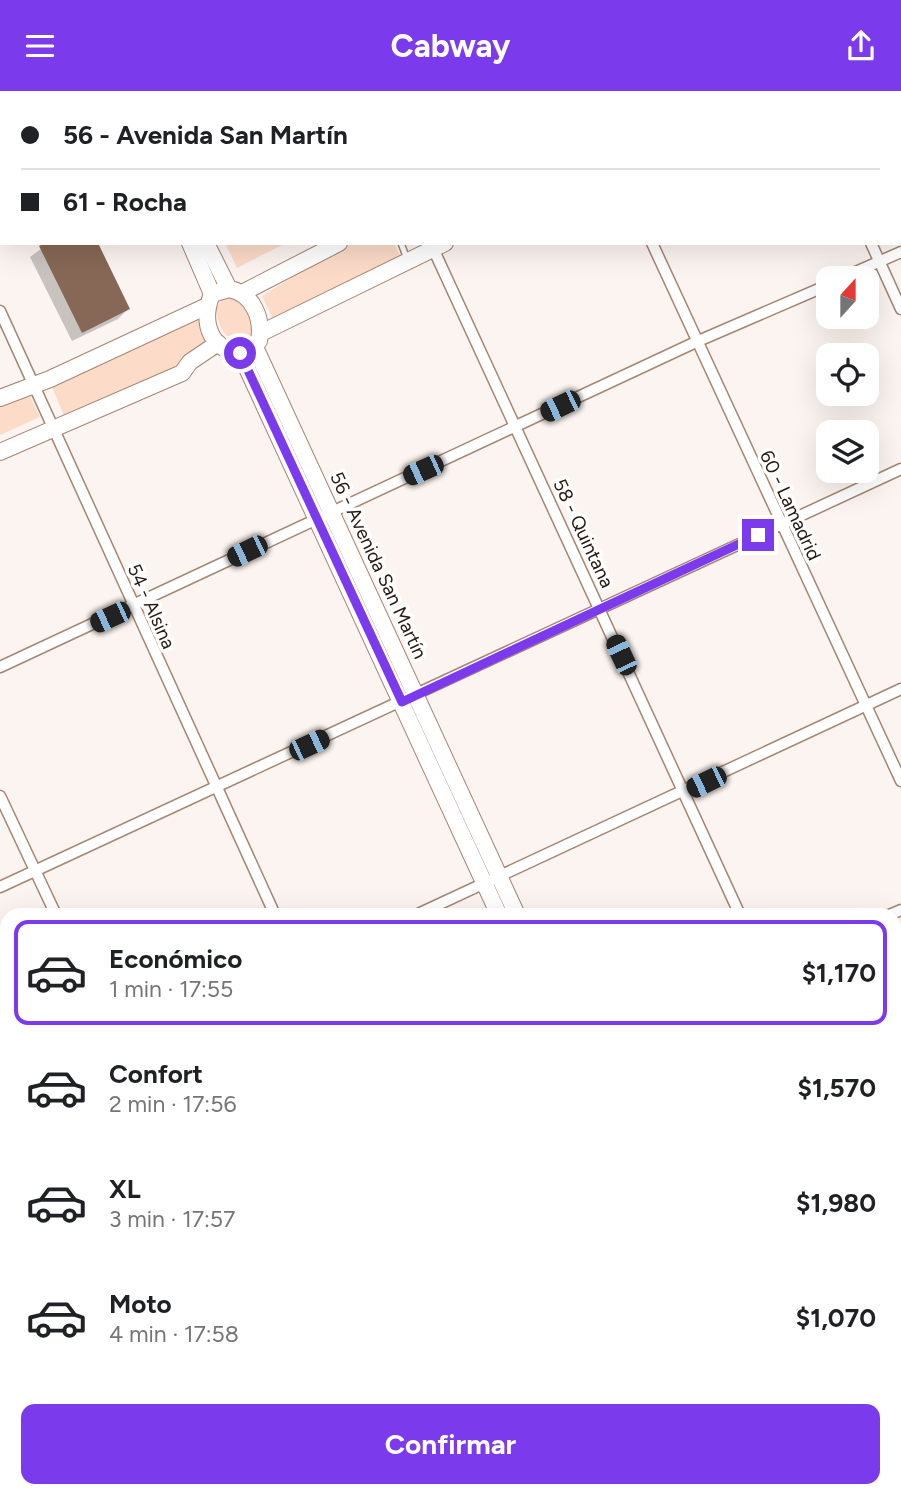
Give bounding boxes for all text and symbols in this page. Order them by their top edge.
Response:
icon: menu [21,27,59,65]
text: Cabway [391,27,510,65]
icon: share [842,27,880,65]
text: 56 - Avenida San Martín [63,119,348,151]
text: 61 - Rocha [63,186,187,218]
north arrow [816,266,878,329]
map controls [816,266,879,483]
route start [224,337,256,369]
button: locate [816,343,879,406]
car [537,387,584,425]
button: layers [816,420,879,483]
street label: 60 - Lamadrid [755,447,826,564]
car [400,452,447,488]
street label: 56 - Avenida San Martín [325,468,432,662]
street label: 58 - Quintana [548,475,619,591]
route end [742,519,774,551]
car [224,532,271,570]
street label: 54 - Alsina [123,560,180,652]
car [87,599,134,635]
car [603,632,640,678]
car [286,727,333,763]
car [683,763,730,801]
icon: car [25,941,88,1004]
text: Económico [109,943,242,975]
text: $1,170 [802,957,876,989]
text: 1 min · 17:55 [109,975,233,1003]
icon: car [25,1056,88,1119]
text: Confort [109,1058,203,1090]
text: $1,570 [798,1072,876,1104]
text: 2 min · 17:56 [109,1090,236,1118]
icon: car [25,1171,88,1234]
text: XL [109,1173,141,1205]
text: $1,980 [796,1187,876,1219]
text: 3 min · 17:57 [109,1205,235,1233]
icon: car [25,1286,88,1349]
text: Moto [109,1288,172,1320]
text: $1,070 [796,1302,876,1334]
text: 4 min · 17:58 [109,1320,239,1348]
button: Confirmar [21,1404,880,1484]

